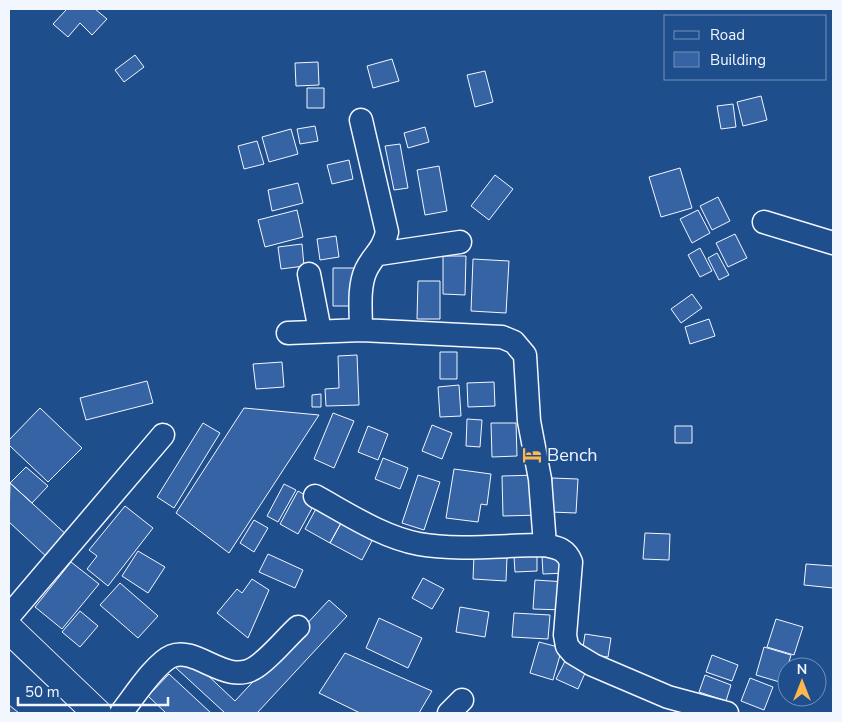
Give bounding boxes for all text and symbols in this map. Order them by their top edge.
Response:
legend [664,15,827,80]
text: Road [710,25,745,45]
text: Building [710,50,766,70]
place label: Bench [547,443,598,467]
hotel icon: Bench [521,444,543,466]
north arrow [777,657,827,707]
text: N [797,660,807,679]
scale bar [18,674,168,706]
text: 50 m [25,682,60,702]

